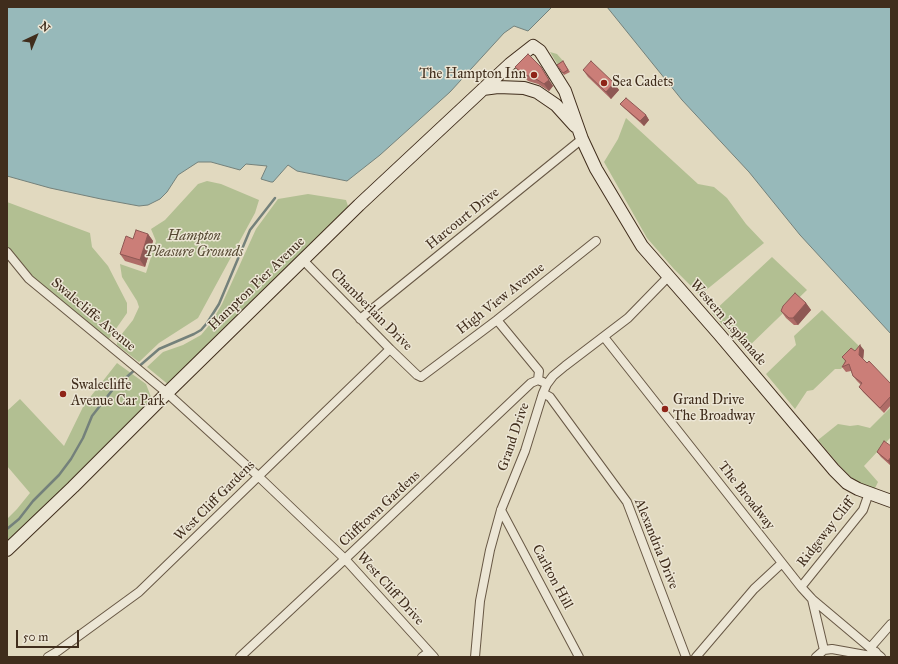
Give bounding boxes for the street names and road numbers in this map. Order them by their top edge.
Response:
street label: Harcourt Drive [423,184,503,254]
street label: Hampton Pier Avenue [205,234,309,334]
street label: High View Avenue [454,259,548,339]
street label: Chamberlain Drive [326,265,416,355]
street label: Swalecliffe Avenue [47,275,139,355]
street label: Western Esplanade [686,277,770,369]
street label: Grand Drive [494,401,534,473]
street label: West Cliff Gardens [171,457,259,545]
street label: The Broadway [714,459,778,533]
street label: Clifftown Gardens [336,467,424,551]
street label: Ridgeway Cliff [794,495,858,571]
street label: Alexandria Drive [630,496,682,592]
street label: Carlton Hill [528,542,576,612]
street label: West Cliff Drive [353,549,427,629]

